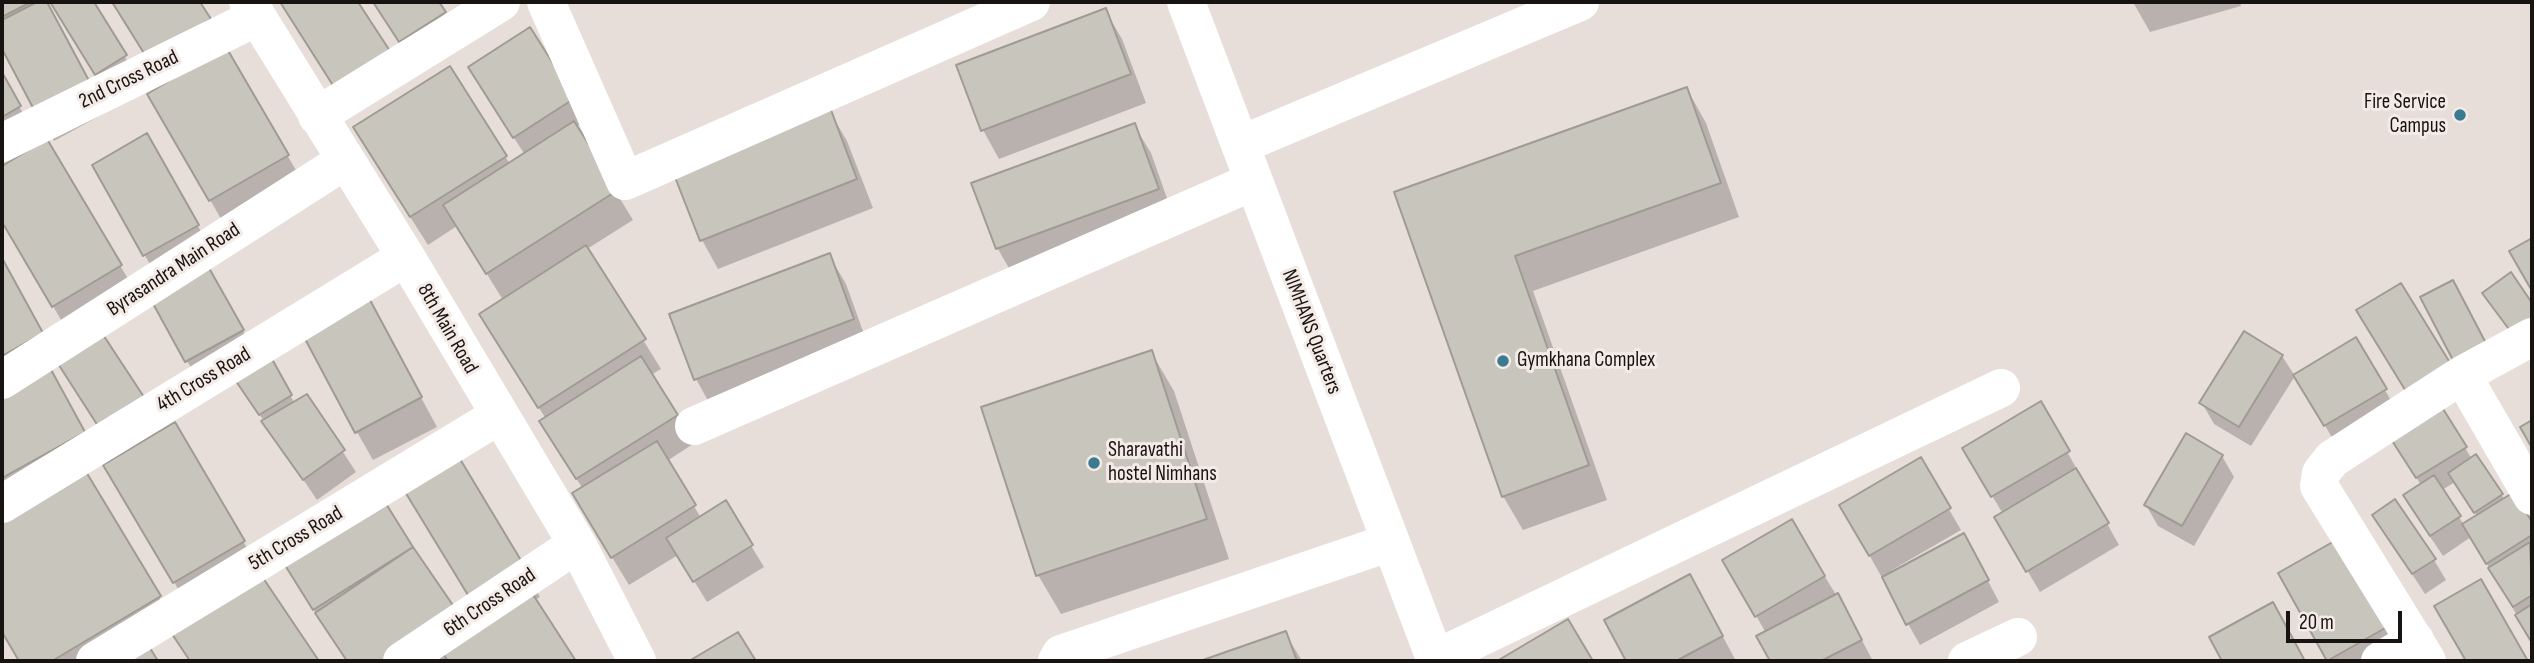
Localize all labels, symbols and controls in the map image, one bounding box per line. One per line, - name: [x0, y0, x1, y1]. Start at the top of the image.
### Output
- street label: 2nd Cross Road: [75, 45, 183, 115]
- place label: Fire Service Campus: [2364, 90, 2446, 140]
- marker: Fire Service Campus: [2452, 107, 2468, 123]
- street label: Byrasandra Main Road: [103, 218, 245, 322]
- street label: NIMHANS Quarters: [1276, 266, 1346, 398]
- street label: 8th Main Road: [411, 280, 483, 378]
- street label: 4th Cross Road: [152, 342, 256, 418]
- place label: Gymkhana Complex: [1517, 348, 1655, 374]
- marker: Gymkhana Complex: [1495, 353, 1511, 369]
- place label: Sharavathi hostel Nimhans: [1108, 438, 1217, 488]
- marker: Sharavathi hostel Nimhans: [1086, 455, 1102, 471]
- street label: 5th Cross Road: [245, 501, 347, 577]
- street label: 6th Cross Road: [439, 563, 541, 643]
- scale bar: [2289, 596, 2404, 640]
- text: 20 m: [2299, 610, 2334, 635]

